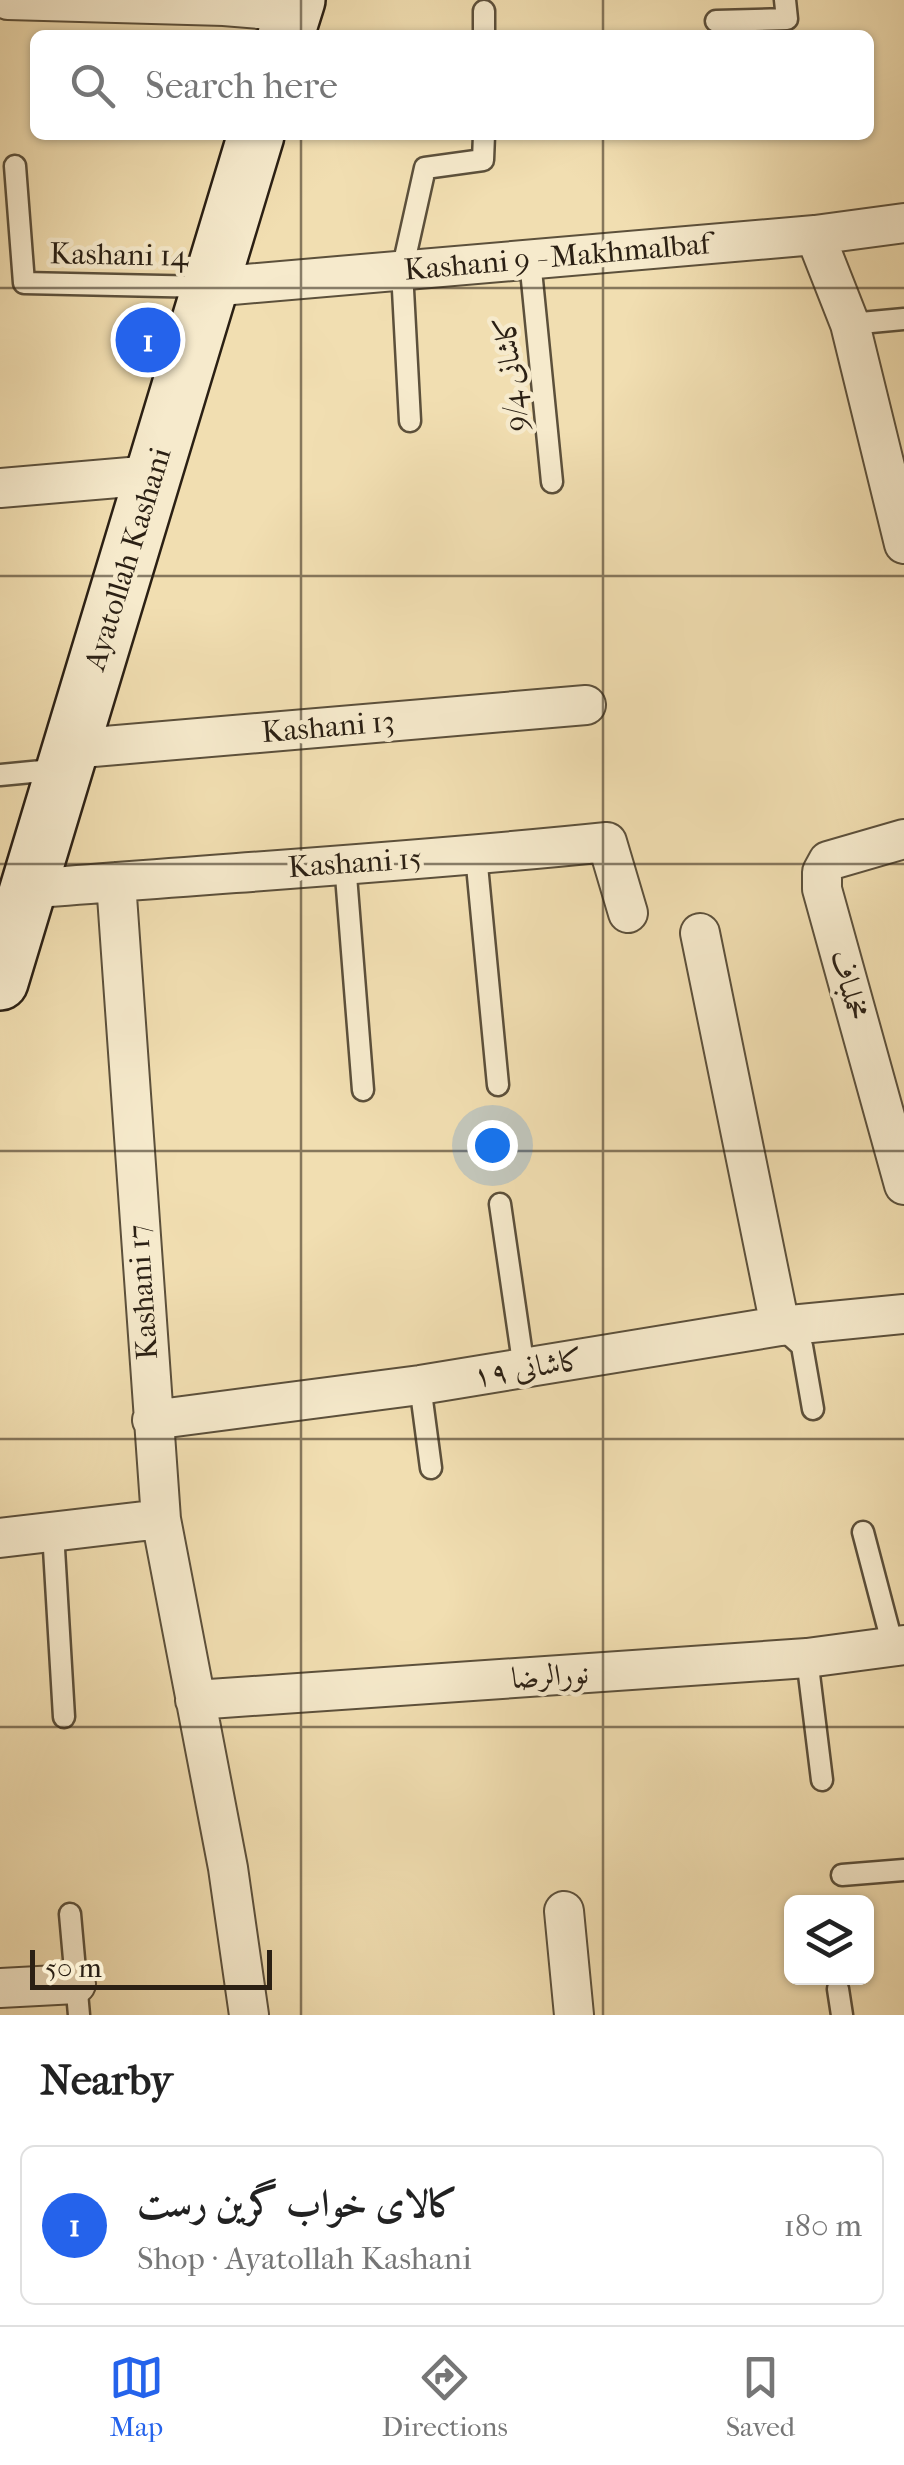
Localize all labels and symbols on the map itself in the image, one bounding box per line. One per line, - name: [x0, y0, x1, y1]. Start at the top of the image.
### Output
- street label: Kashani 9 - Makhmalbaf: [403, 226, 717, 288]
- street label: Kashani 14: [49, 236, 190, 274]
- pin: 1: [116, 302, 180, 378]
- street label: کاشانی 9/4: [488, 315, 534, 433]
- street label: Ayatollah Kashani: [77, 443, 179, 676]
- street label: Kashani 13: [260, 704, 396, 750]
- street label: Kashani 15: [287, 841, 423, 885]
- street label: مخملباف: [823, 946, 875, 1024]
- your location: [467, 1120, 518, 1171]
- street label: Kashani 17: [121, 1223, 165, 1361]
- street label: کاشانی ۱۹: [471, 1342, 585, 1394]
- street label: نورالرضا: [510, 1656, 590, 1697]
- scale bar: [30, 1945, 272, 1990]

